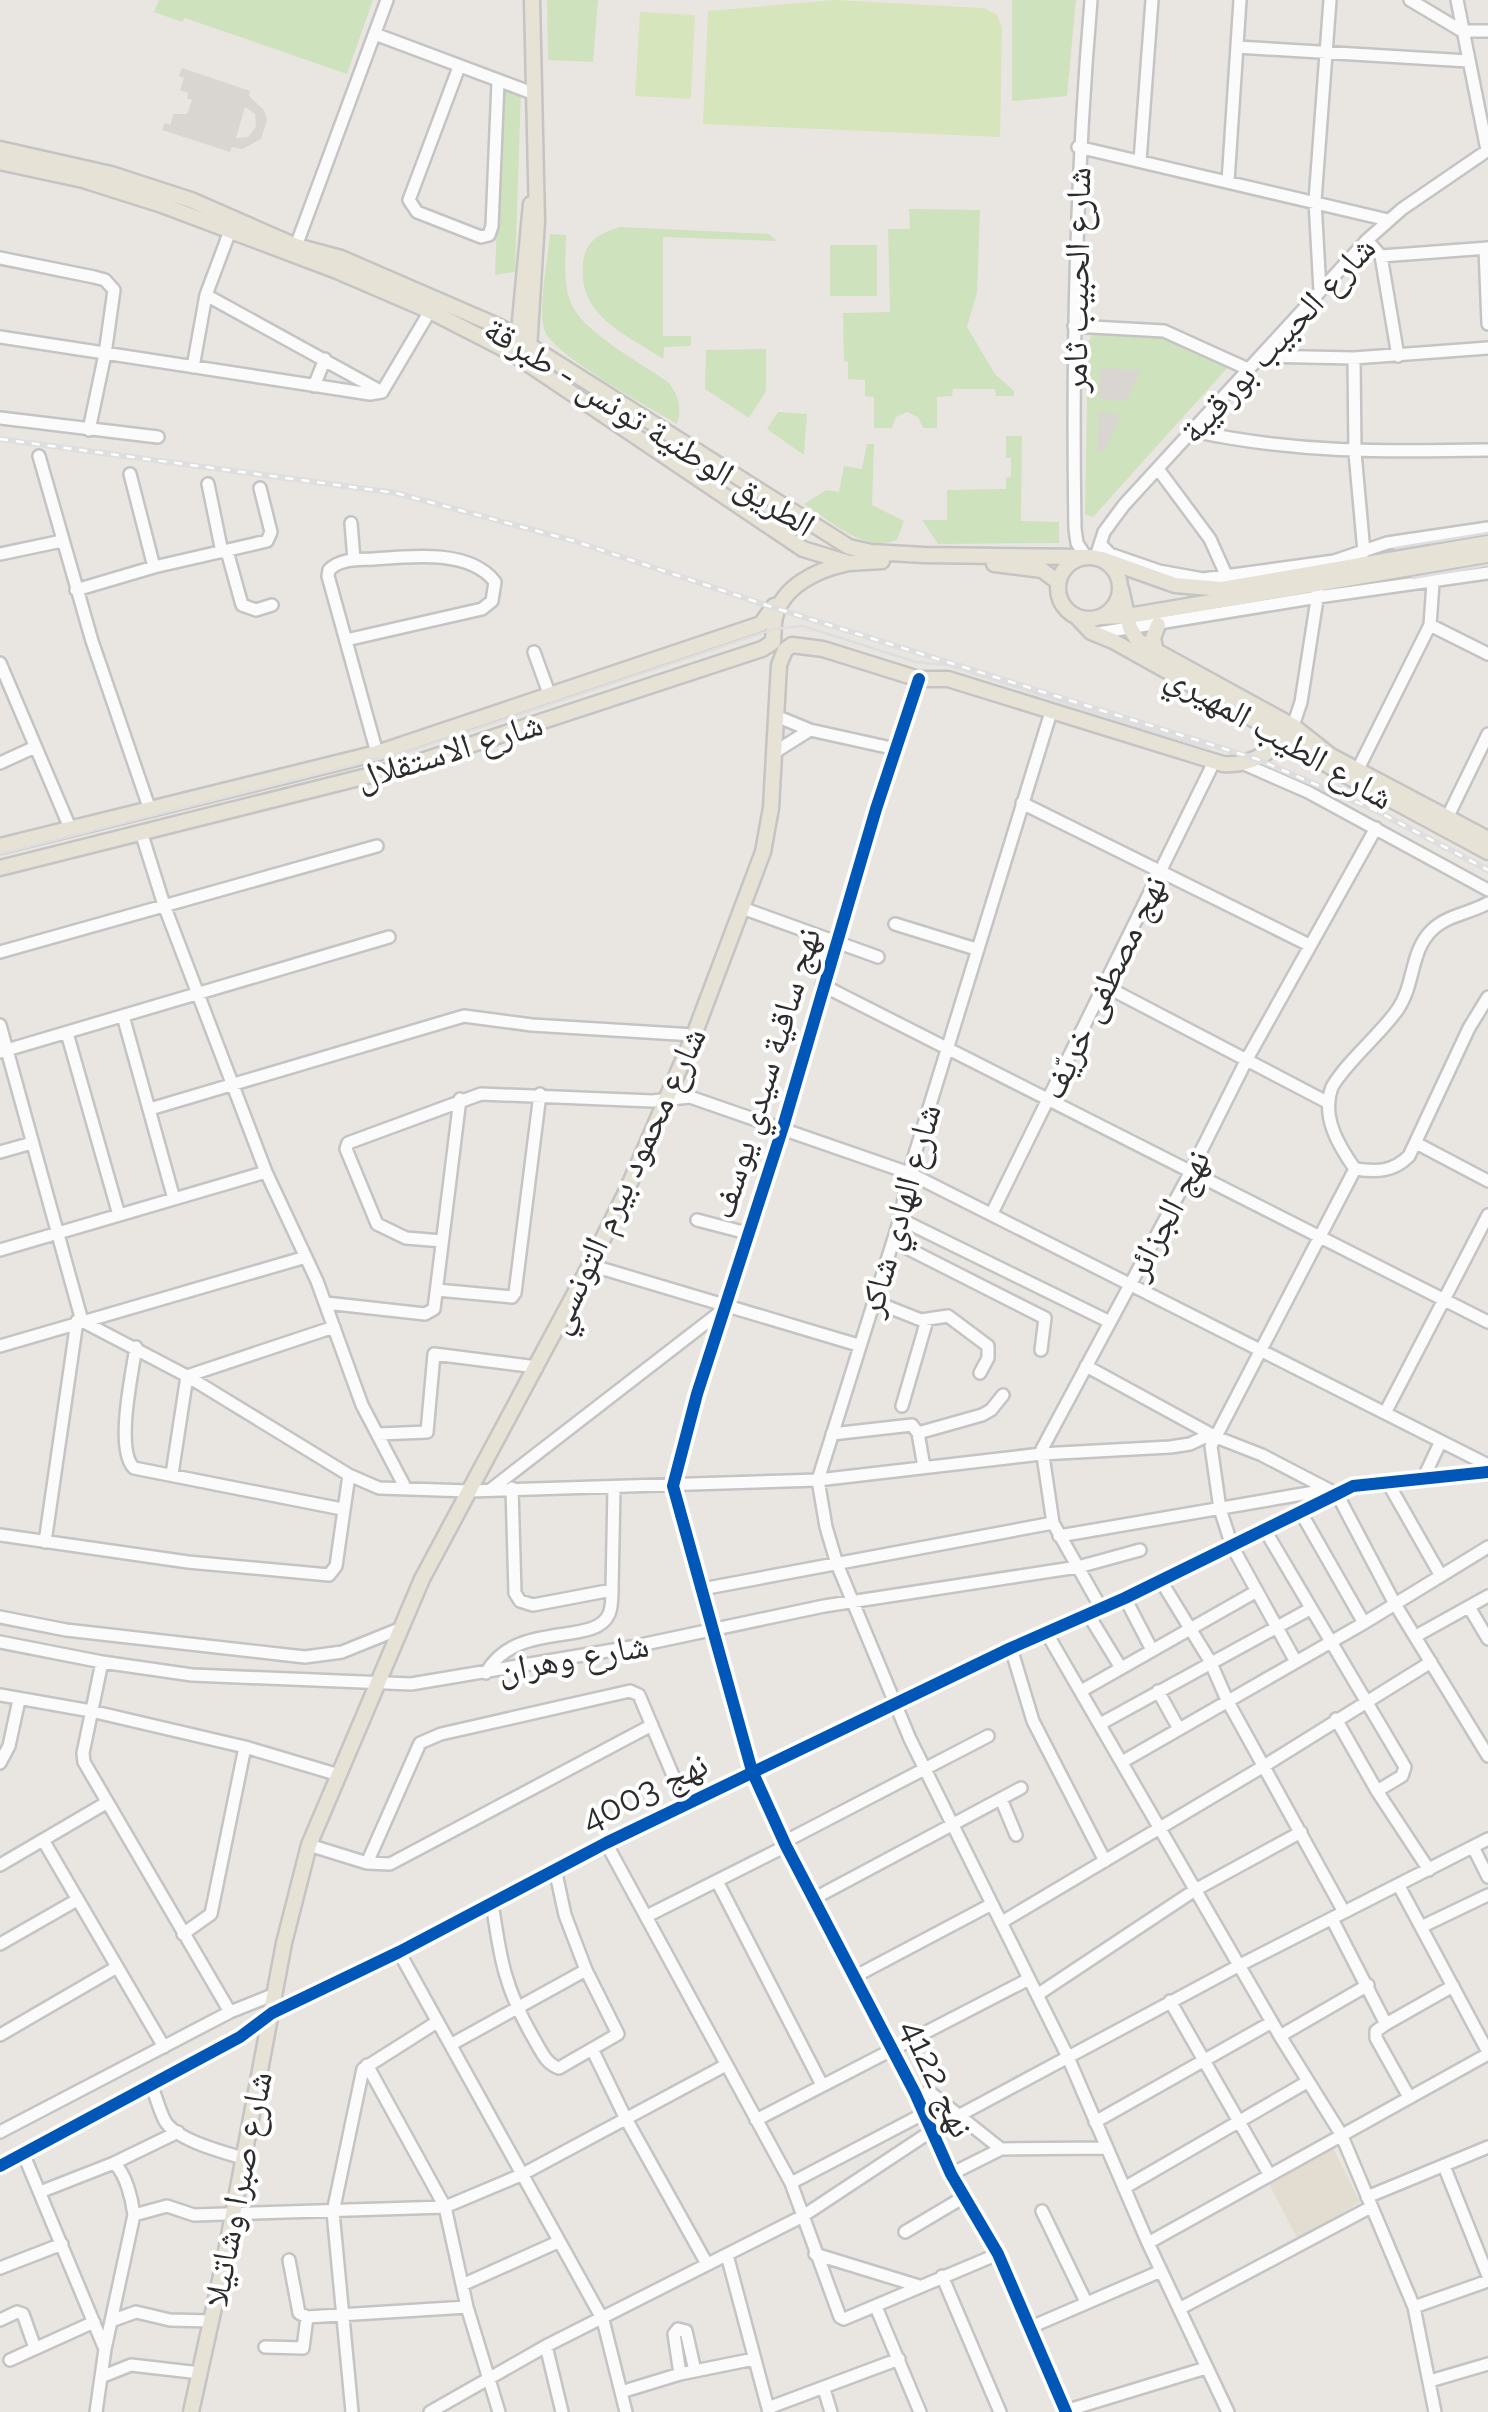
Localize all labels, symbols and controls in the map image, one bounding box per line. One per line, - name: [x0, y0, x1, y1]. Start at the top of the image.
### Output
- street label: شارع الحبيب ثامر: [1054, 167, 1100, 394]
- street label: شارع الحبيب بورقيبة: [1171, 227, 1385, 452]
- street label: الطريق الوطنية تونس - طبرقة: [476, 307, 823, 546]
- street label: شارع الطيب المهيري: [1155, 654, 1401, 824]
- street label: شارع الاستقلال: [351, 702, 548, 800]
- street label: نهج مصطفى خريّف: [1031, 868, 1177, 1106]
- street label: نهج ساقية سيدي يوسف: [701, 923, 836, 1226]
- street label: شارع محمود بيرم التونسي: [536, 1020, 721, 1343]
- street label: شارع الهادي شاكر: [849, 1099, 956, 1324]
- street label: نهج الجزائر: [1115, 1142, 1220, 1287]
- street label: شارع وهران: [494, 1624, 652, 1692]
- street label: نهج 4003: [574, 1743, 715, 1841]
- street label: نهج 4122: [891, 2012, 983, 2145]
- street label: شارع صبرا وشاتيلا: [194, 2068, 282, 2311]

